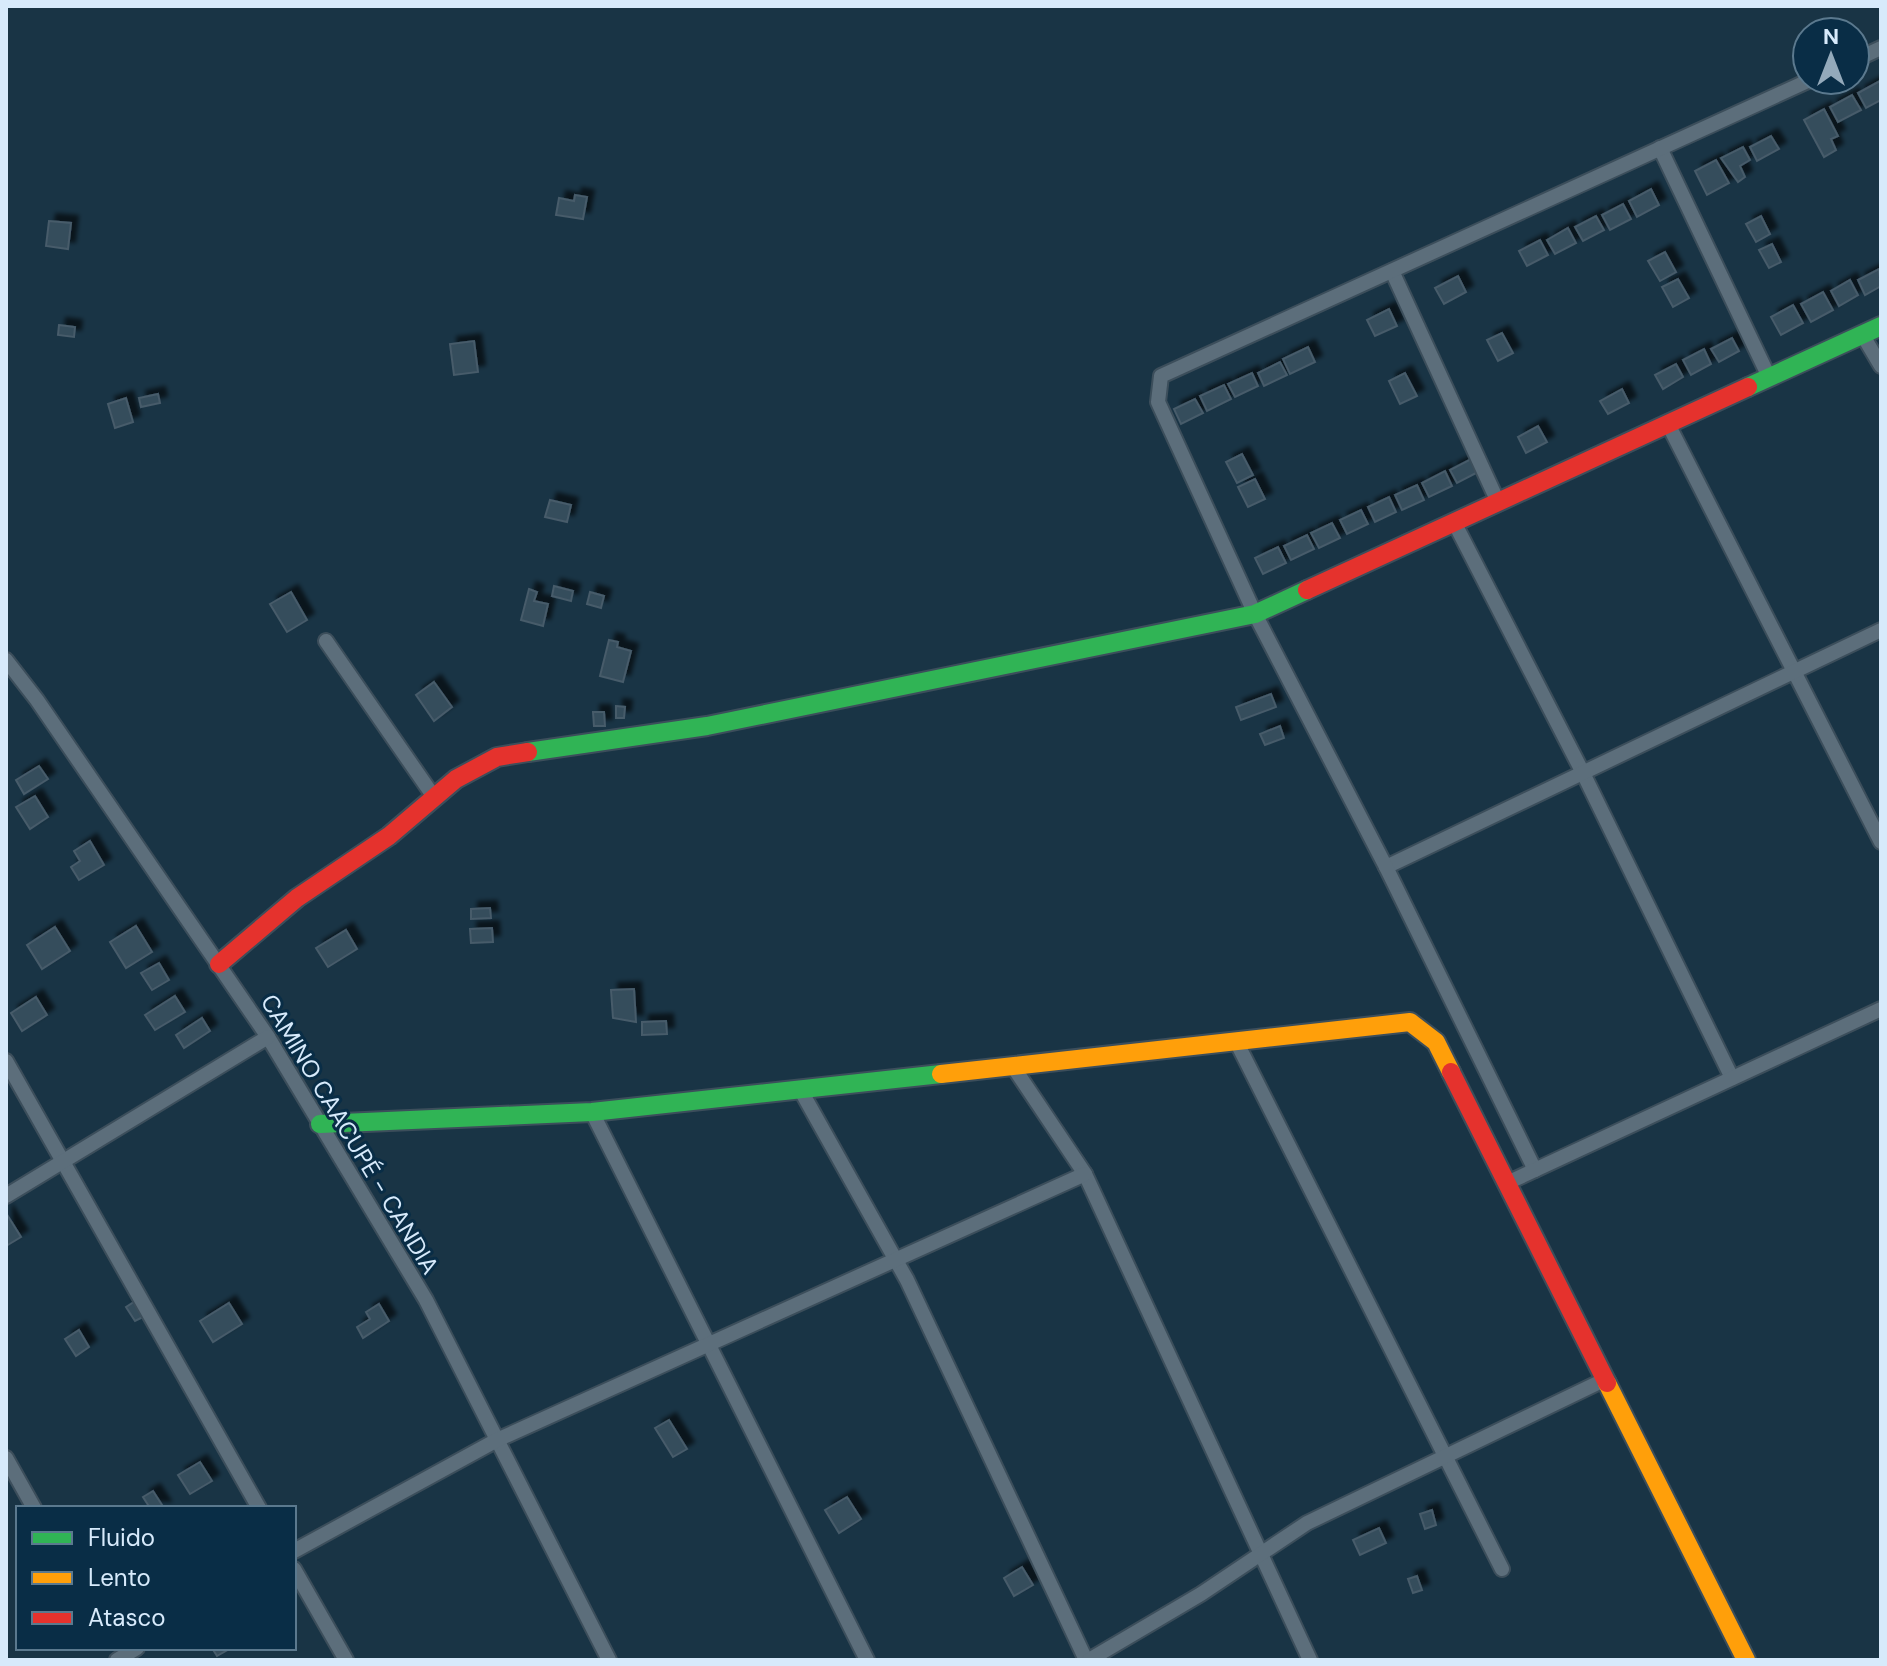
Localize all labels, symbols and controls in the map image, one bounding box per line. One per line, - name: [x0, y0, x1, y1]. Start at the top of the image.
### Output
- north arrow: [1791, 16, 1871, 96]
- text: N: [1823, 22, 1839, 51]
- street label: CAMINO CAACUPÉ - CANDIA: [254, 988, 446, 1280]
- legend: [16, 1506, 296, 1650]
- text: Fluido: [88, 1522, 155, 1553]
- text: Lento: [88, 1562, 151, 1593]
- text: Atasco: [88, 1602, 165, 1633]

